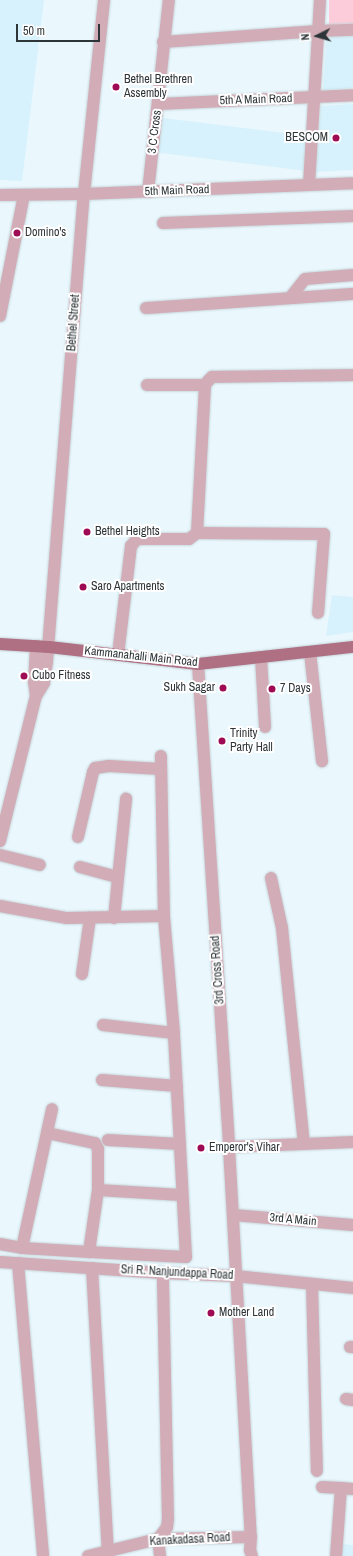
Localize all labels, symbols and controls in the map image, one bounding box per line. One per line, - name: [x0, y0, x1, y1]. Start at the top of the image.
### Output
- scale bar: [18, 16, 102, 42]
- north arrow: [297, 16, 337, 56]
- text: 50 m: [23, 23, 45, 39]
- text: N: [298, 33, 312, 41]
- place label: Bethel Brethren Assembly: [124, 73, 192, 101]
- marker: Bethel Brethren Assembly: [111, 82, 121, 92]
- street label: 5th A Main Road: [219, 92, 293, 108]
- street label: 3 C Cross: [145, 109, 165, 155]
- place label: BESCOM: [285, 131, 328, 145]
- marker: BESCOM: [331, 133, 341, 143]
- street label: 5th Main Road: [144, 183, 210, 199]
- place label: Domino's: [25, 226, 66, 240]
- marker: Domino's: [12, 228, 22, 238]
- street label: Bethel Street: [65, 294, 83, 352]
- place label: Bethel Heights: [95, 525, 160, 539]
- marker: Bethel Heights: [82, 527, 92, 537]
- place label: Saro Apartments: [91, 580, 165, 594]
- marker: Saro Apartments: [78, 582, 88, 592]
- street label: Kammanahalli Main Road: [84, 644, 198, 670]
- place label: Cubo Fitness: [32, 669, 91, 683]
- marker: Cubo Fitness: [19, 671, 29, 681]
- place label: Sukh Sagar: [164, 681, 215, 695]
- place label: 7 Days: [280, 682, 311, 696]
- marker: Sukh Sagar: [218, 683, 228, 693]
- marker: 7 Days: [267, 684, 277, 694]
- place label: Trinity Party Hall: [230, 727, 273, 755]
- marker: Trinity Party Hall: [217, 736, 227, 746]
- street label: 3rd Cross Road: [208, 935, 228, 1005]
- place label: Emperor's Vihar: [209, 1141, 280, 1155]
- marker: Emperor's Vihar: [196, 1143, 206, 1153]
- street label: 3rd A Main: [268, 1211, 318, 1229]
- street label: Sri R. Nanjundappa Road: [120, 1263, 234, 1283]
- place label: Mother Land: [219, 1306, 274, 1320]
- marker: Mother Land: [206, 1308, 216, 1318]
- street label: Kanakadasa Road: [149, 1531, 231, 1549]

